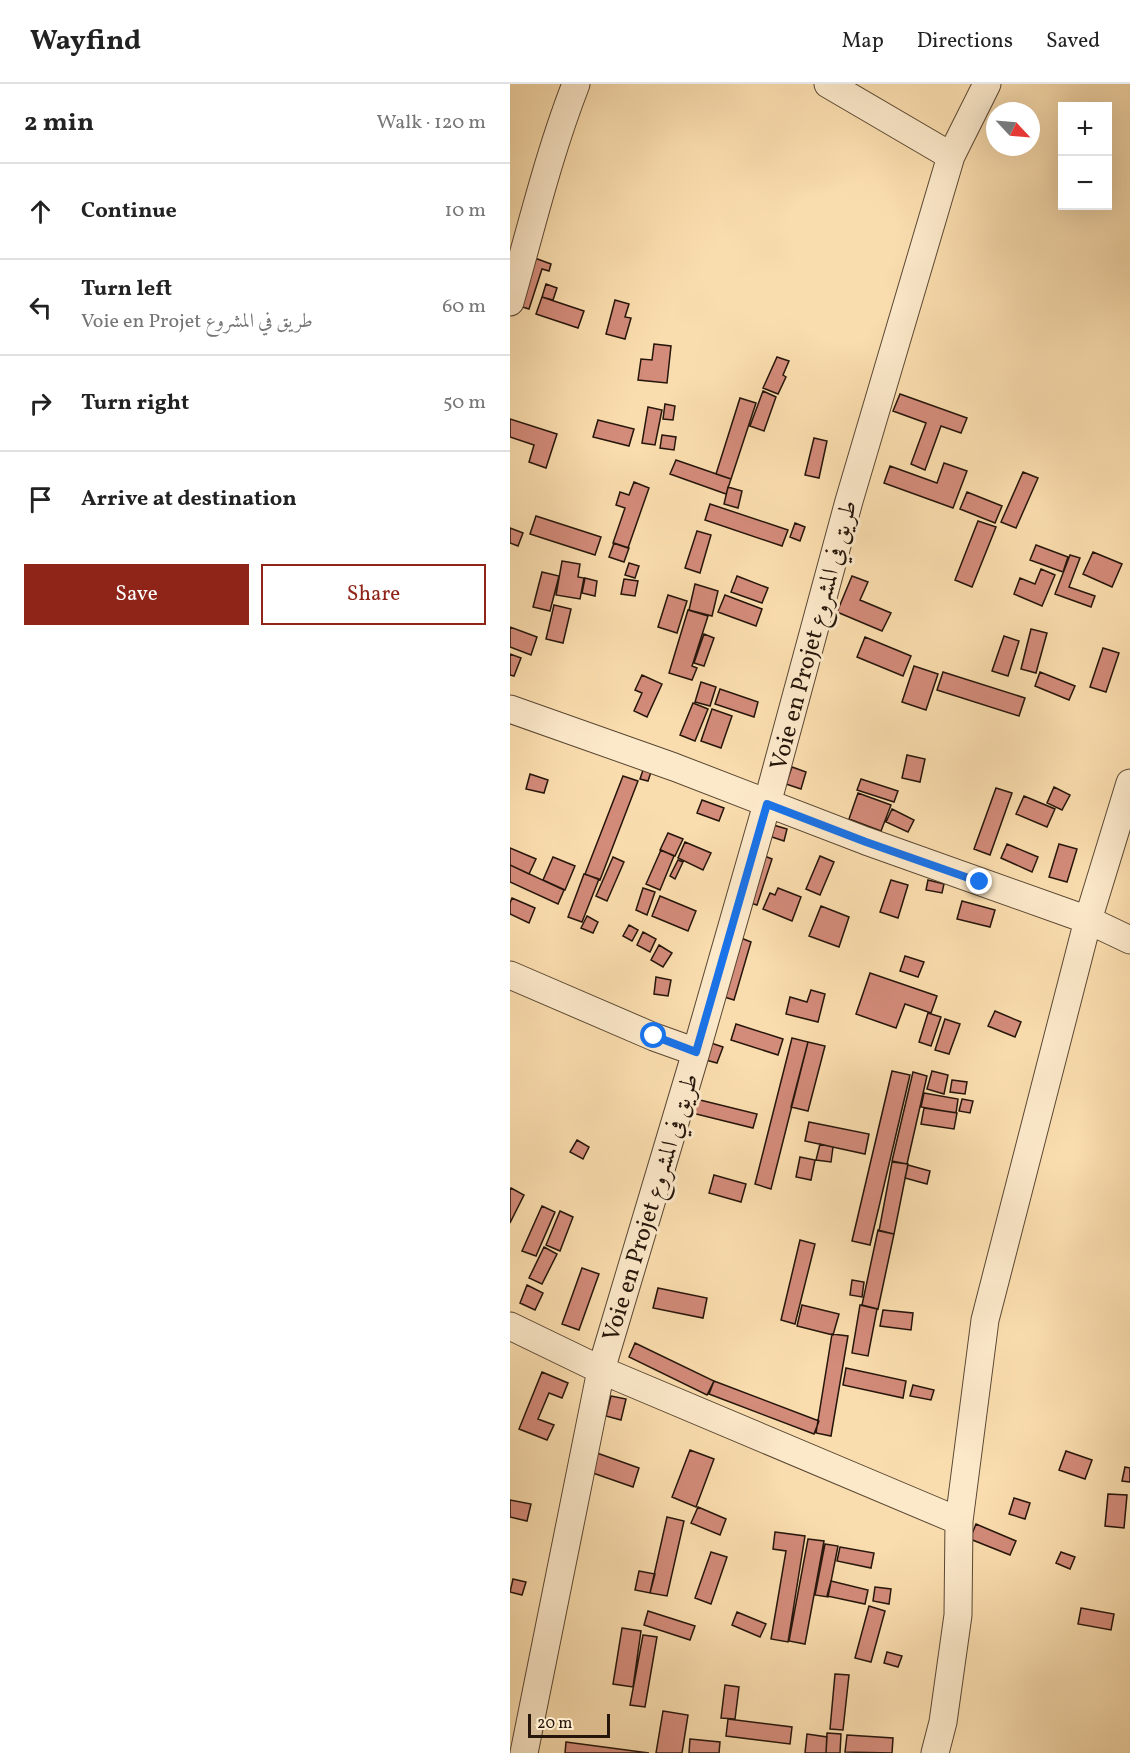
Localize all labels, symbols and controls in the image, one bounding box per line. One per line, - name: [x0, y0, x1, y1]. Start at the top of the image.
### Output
- text: Wayfind: [30, 22, 141, 61]
- text: Map: [842, 27, 884, 56]
- text: Directions: [917, 27, 1013, 56]
- text: Saved: [1046, 27, 1100, 56]
- north arrow: [986, 102, 1040, 156]
- map controls: [1058, 102, 1112, 210]
- button: +: [1058, 102, 1112, 156]
- text: 2 min: [24, 105, 94, 141]
- text: Walk · 120 m: [377, 109, 486, 137]
- button: −: [1058, 156, 1112, 210]
- icon: ahead: [24, 195, 57, 228]
- text: Continue: [81, 196, 177, 227]
- text: 10 m: [445, 197, 486, 225]
- text: Turn left: [81, 274, 172, 305]
- icon: left: [24, 291, 57, 324]
- text: 60 m: [442, 293, 486, 321]
- text: Voie en Projet طريق في المشروع: [81, 308, 313, 336]
- icon: right: [24, 387, 57, 420]
- text: Turn right: [81, 388, 189, 419]
- text: 50 m: [443, 389, 486, 417]
- icon: arrive: [24, 483, 57, 516]
- text: Arrive at destination: [81, 484, 297, 515]
- street label: Voie en Projet طريق في المشروع: [762, 497, 868, 775]
- button: Save: [24, 564, 249, 625]
- button: Share: [261, 564, 486, 625]
- route end: [966, 868, 992, 894]
- route start: [640, 1022, 666, 1048]
- street label: Voie en Projet طريق في المشروع: [595, 1070, 710, 1346]
- scale bar: [528, 1711, 610, 1738]
- text: 20 m: [537, 1713, 572, 1735]

